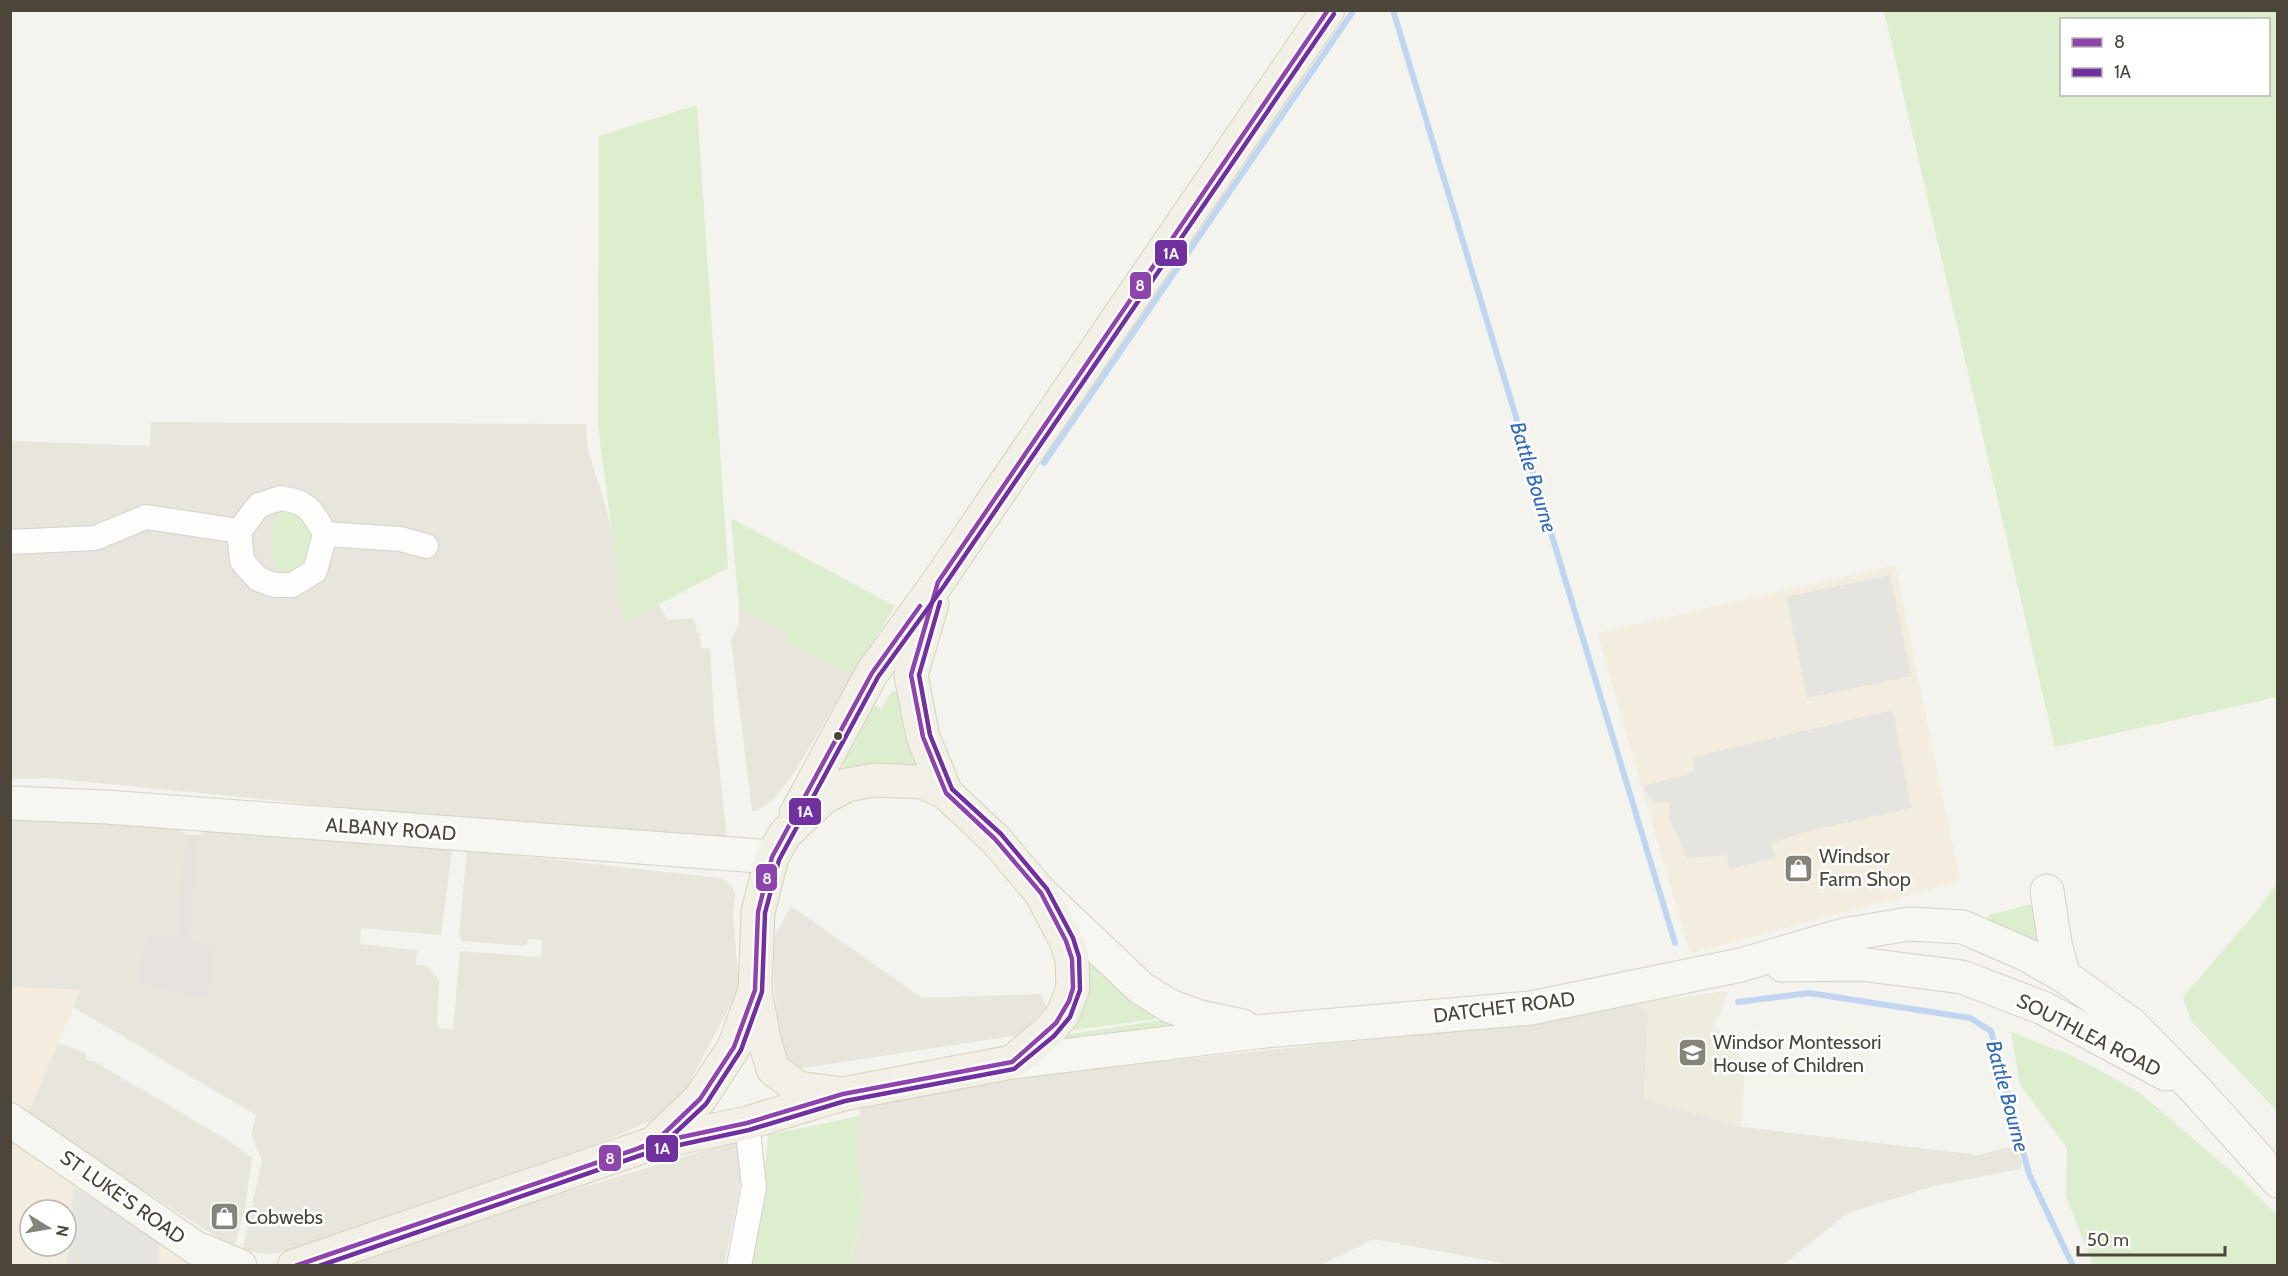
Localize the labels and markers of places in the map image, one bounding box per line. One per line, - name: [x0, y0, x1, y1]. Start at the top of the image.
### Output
- unlabelled marker: [832, 730, 844, 742]
- place label: Windsor Farm Shop: [1819, 844, 1911, 891]
- shop icon: Windsor Farm Shop: [1782, 852, 1814, 884]
- place label: Windsor Montessori House of Children: [1713, 1030, 1881, 1077]
- school or university icon: Windsor Montessori House of Children: [1676, 1037, 1708, 1069]
- shop icon: Cobwebs: [208, 1201, 240, 1233]
- place label: Cobwebs: [245, 1205, 323, 1229]

